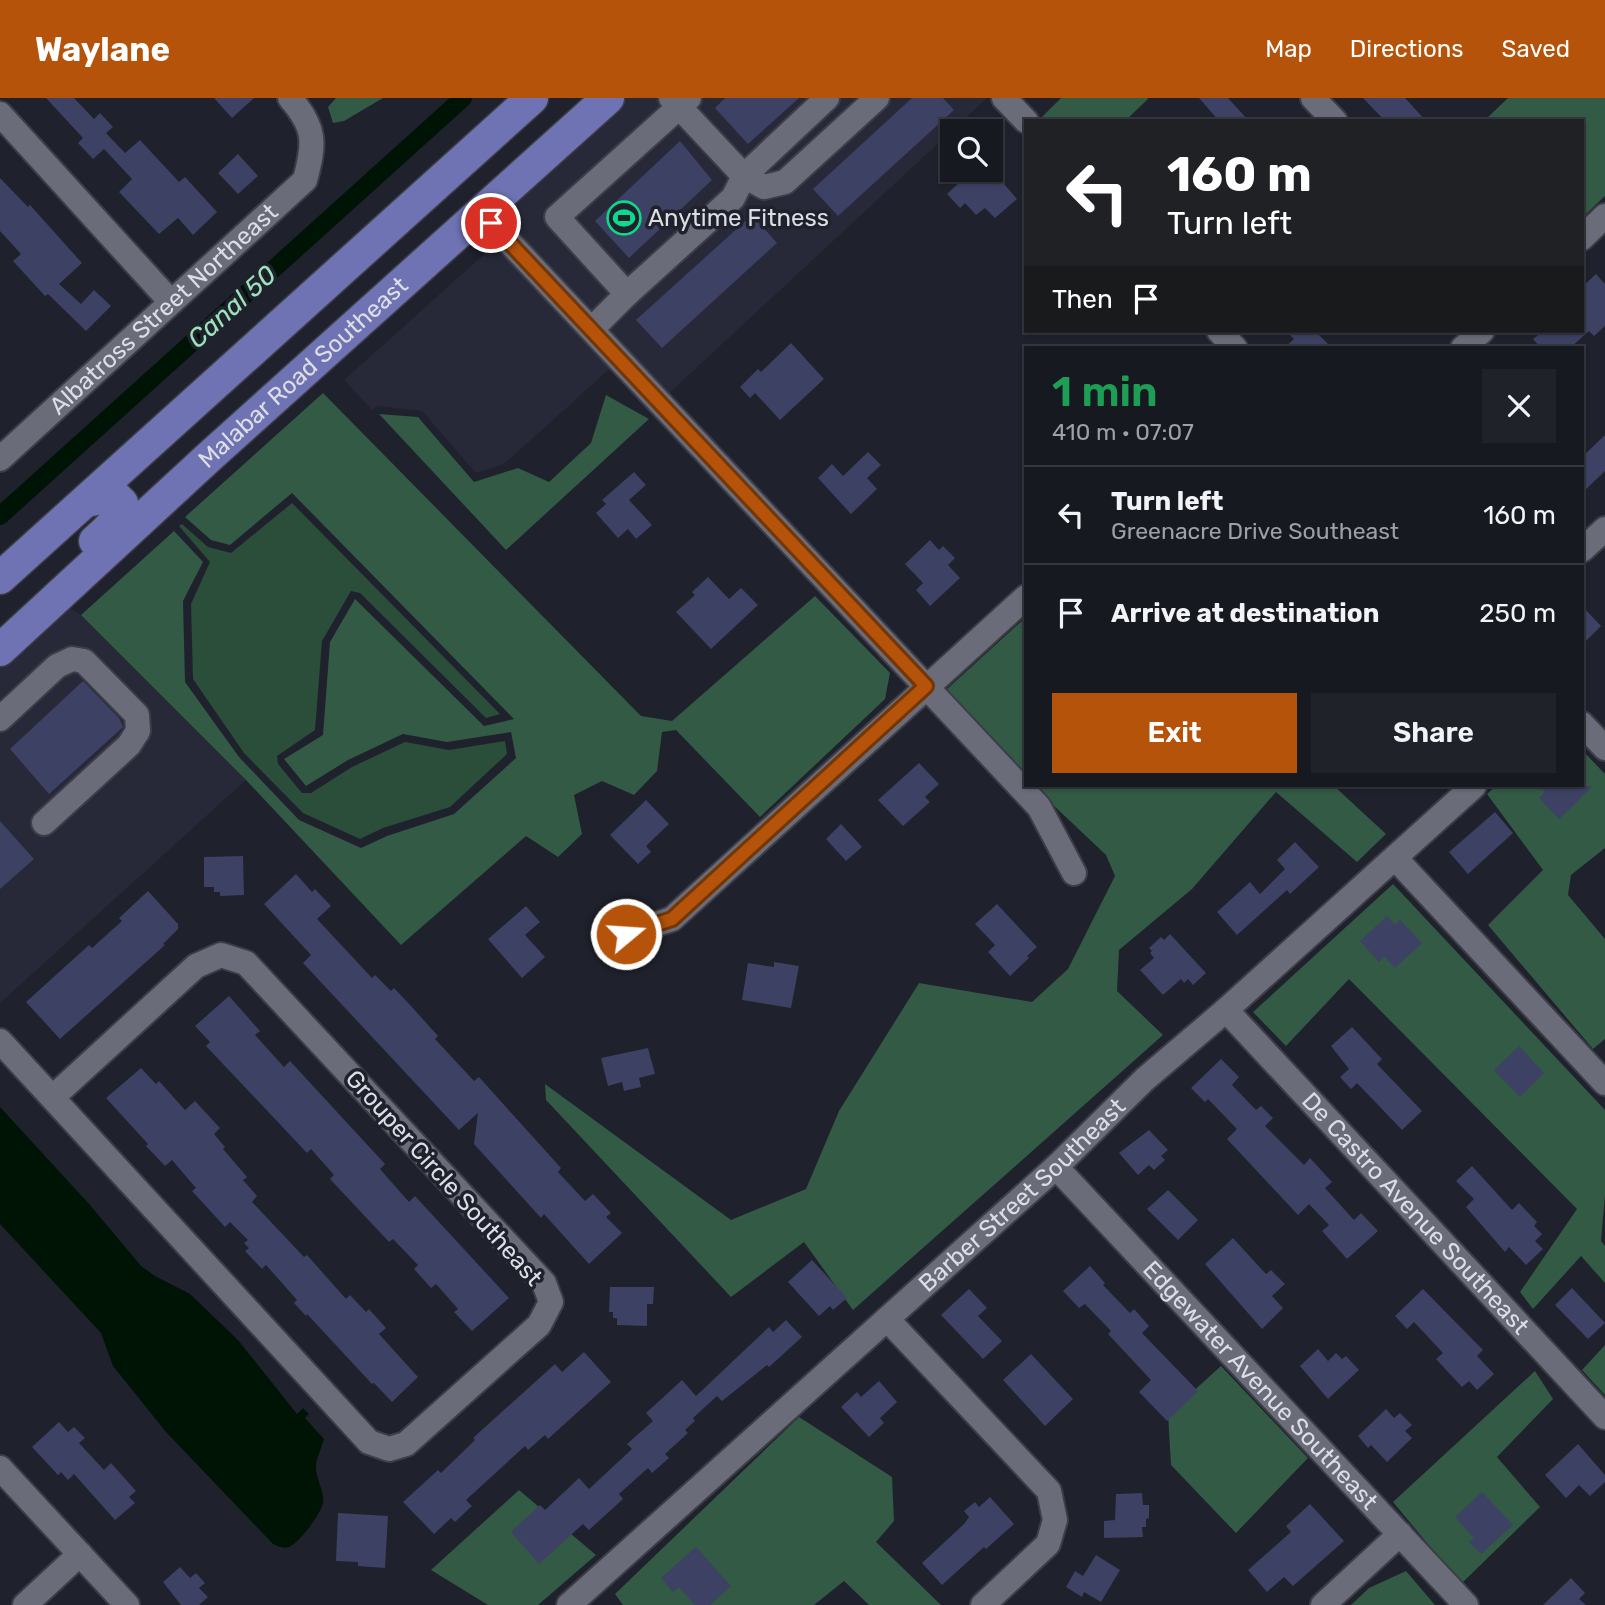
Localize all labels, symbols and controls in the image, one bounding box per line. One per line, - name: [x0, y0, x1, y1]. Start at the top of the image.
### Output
- text: Waylane: [35, 30, 170, 69]
- text: Map: [1265, 35, 1312, 63]
- text: Directions: [1350, 35, 1463, 63]
- text: Saved: [1501, 35, 1570, 63]
- map controls: [940, 119, 1003, 182]
- button: search: [940, 119, 1003, 182]
- text: 160 m: [1167, 145, 1312, 203]
- icon: left: [1052, 147, 1143, 238]
- pin: [461, 193, 521, 253]
- street label: Albatross Street Northeast: [44, 198, 284, 420]
- sports icon: Anytime Fitness: [605, 199, 643, 237]
- icon: arrive: [472, 204, 510, 242]
- place label: Anytime Fitness: [648, 204, 829, 232]
- text: Turn left: [1167, 204, 1292, 242]
- water label: Canal 50: [181, 259, 283, 355]
- street label: Malabar Road Southeast: [193, 271, 413, 474]
- icon: arrive: [1127, 280, 1165, 318]
- text: Then: [1052, 284, 1113, 315]
- text: 1 min: [1052, 367, 1158, 417]
- button: close: [1482, 369, 1556, 443]
- text: 410 m · 07:07: [1052, 418, 1194, 446]
- text: Turn left: [1111, 486, 1223, 517]
- icon: left: [1052, 496, 1090, 534]
- text: 160 m: [1483, 500, 1556, 531]
- text: Greenacre Drive Southeast: [1111, 517, 1399, 545]
- icon: arrive: [1052, 594, 1090, 632]
- text: Arrive at destination: [1111, 598, 1379, 629]
- text: 250 m: [1479, 598, 1556, 629]
- button: Exit: [1052, 693, 1297, 773]
- button: Share: [1311, 693, 1556, 773]
- position arrow: [589, 897, 663, 971]
- street label: Grouper Circle Southeast: [340, 1065, 548, 1291]
- street label: De Castro Avenue Southeast: [1296, 1087, 1535, 1340]
- street label: Barber Street Southeast: [913, 1093, 1131, 1298]
- street label: Edgewater Avenue Southeast: [1137, 1255, 1383, 1515]

